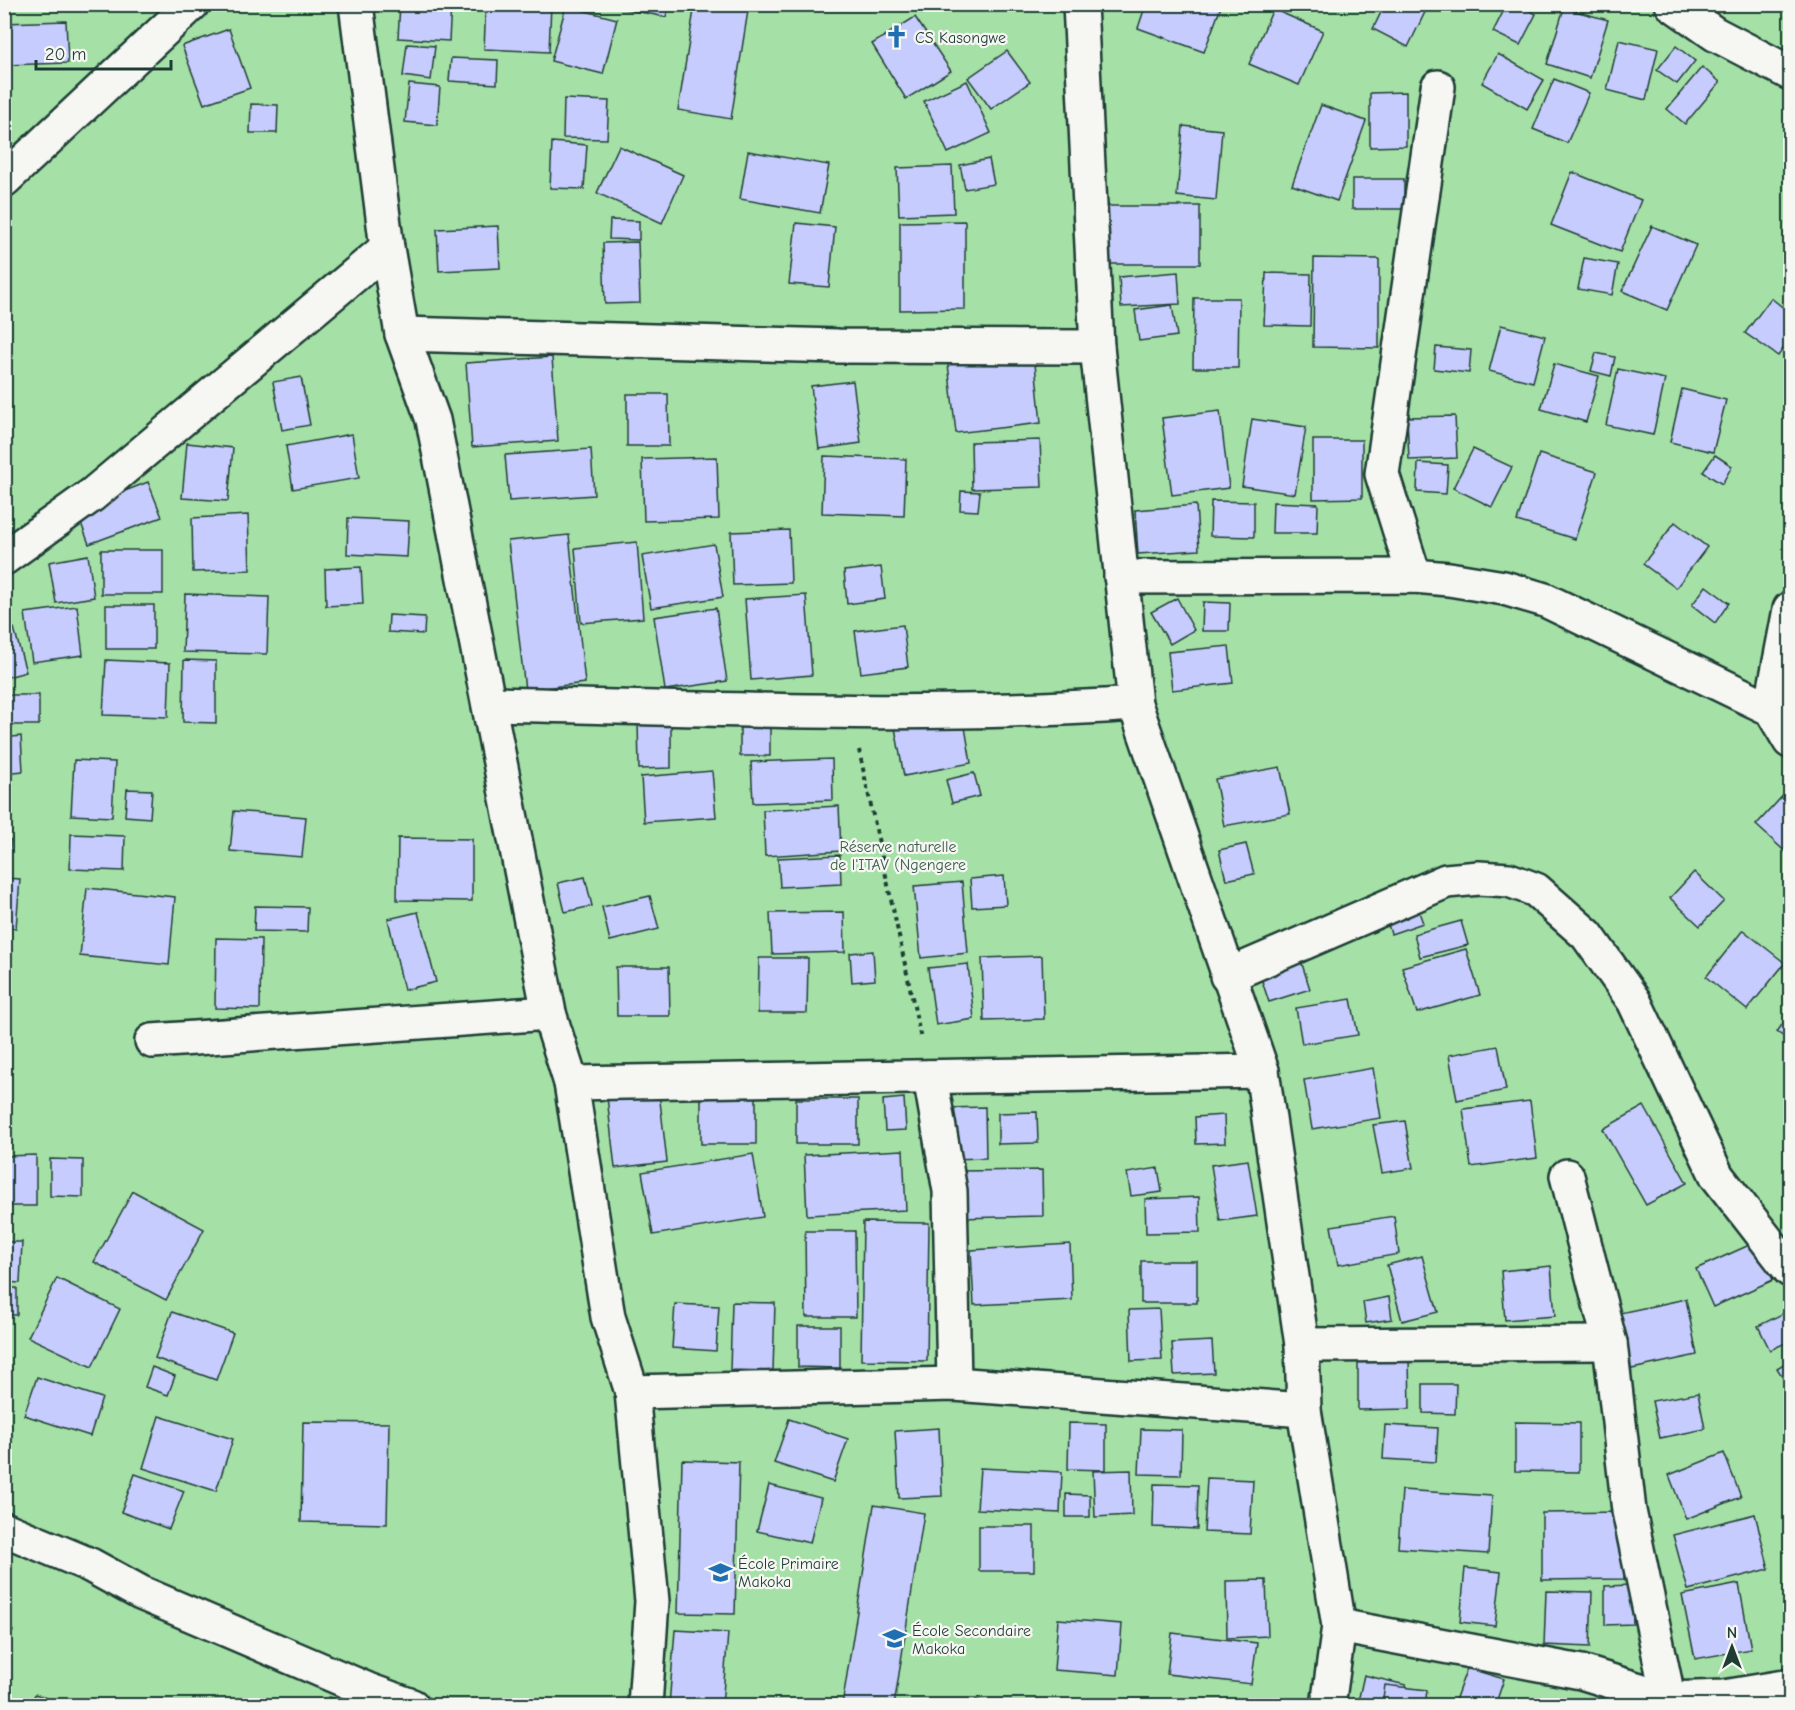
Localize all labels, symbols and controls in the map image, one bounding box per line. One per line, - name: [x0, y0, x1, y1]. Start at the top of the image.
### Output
- church icon: CS Kasongwe: [884, 24, 910, 50]
- place label: CS Kasongwe: [915, 29, 1006, 47]
- scale bar: [36, 33, 171, 71]
- text: 20 m: [45, 44, 86, 65]
- park label: Réserve naturelle de l'ITAV (Ngengere: [830, 838, 966, 874]
- place label: École Primaire Makoka: [738, 1554, 839, 1591]
- school or university icon: École Primaire Makoka: [707, 1559, 733, 1585]
- north arrow: [1702, 1617, 1762, 1677]
- place label: École Secondaire Makoka: [912, 1621, 1031, 1658]
- text: N: [1727, 1624, 1737, 1642]
- school or university icon: École Secondaire Makoka: [881, 1626, 907, 1652]

